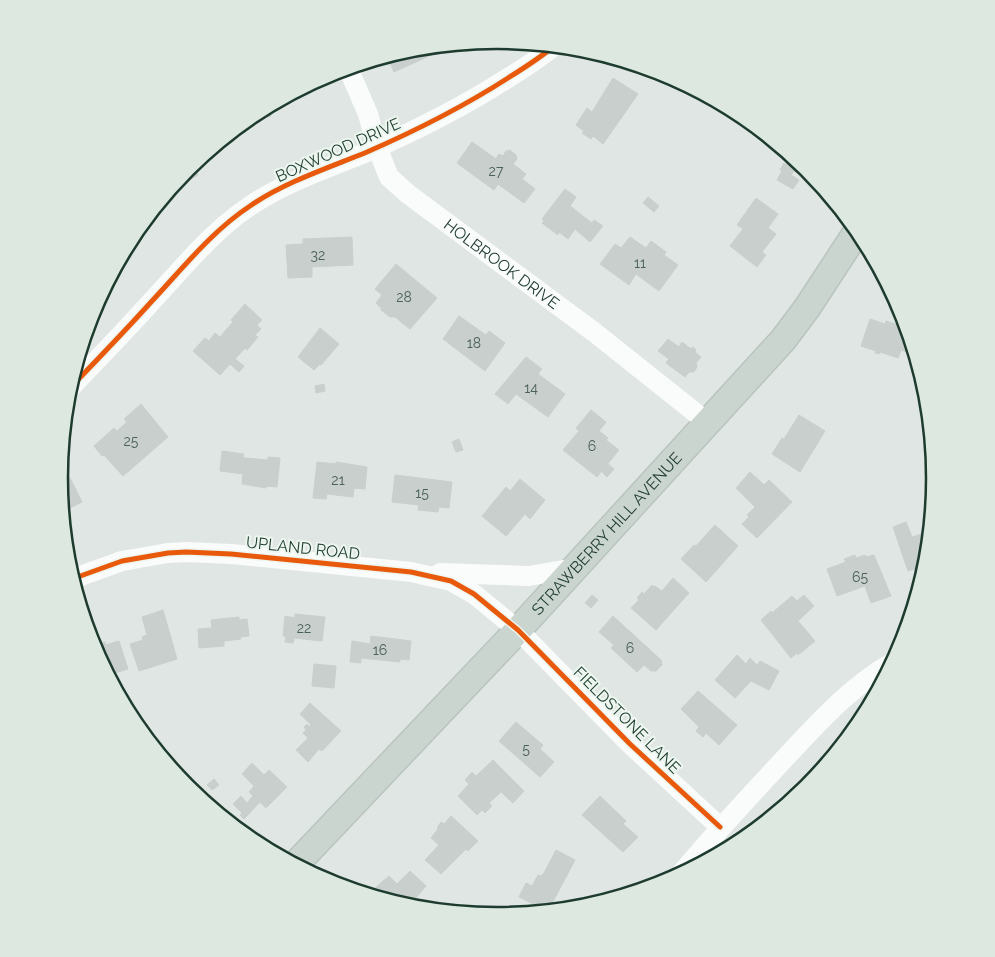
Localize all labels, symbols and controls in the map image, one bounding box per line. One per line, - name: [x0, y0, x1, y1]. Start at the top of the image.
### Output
- street label: BOXWOOD DRIVE: [273, 114, 404, 186]
- house number: 27: [489, 163, 504, 179]
- street label: HOLBROOK DRIVE: [440, 215, 564, 313]
- house number: 32: [311, 247, 325, 263]
- house number: 11: [634, 255, 646, 271]
- house number: 28: [396, 289, 412, 305]
- house number: 18: [467, 335, 481, 351]
- house number: 14: [524, 380, 538, 396]
- house number: 25: [124, 433, 139, 449]
- house number: 6: [588, 438, 596, 454]
- street label: STRAWBERRY HILL AVENUE: [527, 448, 686, 619]
- house number: 21: [331, 472, 345, 488]
- house number: 15: [415, 485, 429, 501]
- street label: UPLAND ROAD: [245, 533, 361, 563]
- house number: 65: [852, 569, 868, 585]
- house number: 22: [297, 620, 311, 636]
- house number: 6: [626, 640, 634, 656]
- house number: 16: [373, 642, 387, 658]
- street label: FIELDSTONE LANE: [570, 663, 685, 778]
- house number: 5: [522, 741, 530, 757]

